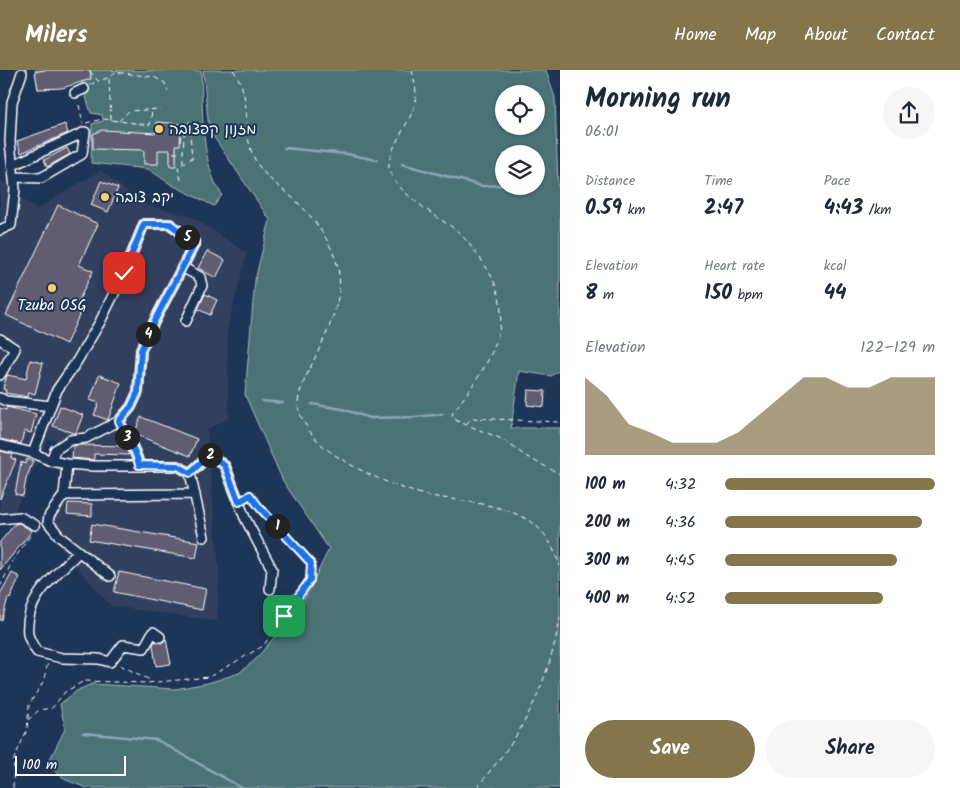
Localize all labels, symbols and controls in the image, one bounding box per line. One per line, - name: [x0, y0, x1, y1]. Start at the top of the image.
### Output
- text: Milers: [25, 16, 87, 55]
- text: Home: [674, 21, 717, 50]
- text: Map: [745, 21, 776, 50]
- text: About: [804, 21, 848, 50]
- text: Contact: [876, 21, 935, 50]
- text: Morning run: [585, 77, 731, 122]
- map controls: [495, 85, 545, 195]
- button: locate: [495, 85, 545, 135]
- button: share: [883, 87, 935, 139]
- place label: מזנון קפצובה: [169, 118, 256, 142]
- text: 06:01: [585, 119, 619, 144]
- marker: מזנון קפצובה: [153, 123, 165, 135]
- button: layers: [495, 145, 545, 195]
- text: Distance: [585, 170, 635, 192]
- text: Time: [704, 170, 733, 192]
- text: Pace: [824, 170, 850, 192]
- place label: יקב צובה: [115, 186, 174, 210]
- marker: יקב צובה: [99, 191, 111, 203]
- text: 0.59: [585, 192, 622, 225]
- text: 2:47: [704, 192, 743, 225]
- text: 4:43: [824, 192, 863, 225]
- text: km: [622, 199, 645, 221]
- text: /km: [863, 199, 891, 221]
- pin: 5: [174, 224, 200, 250]
- text: 5: [184, 226, 191, 248]
- pin: [103, 252, 145, 294]
- text: Elevation: [585, 255, 638, 277]
- text: Heart rate: [704, 255, 765, 277]
- text: kcal: [824, 255, 846, 277]
- icon: check: [110, 259, 138, 287]
- text: 8: [585, 277, 597, 310]
- text: 150: [704, 277, 732, 310]
- text: 44: [824, 277, 847, 310]
- marker: Tzuba OSG: [46, 282, 58, 294]
- text: m: [597, 284, 614, 306]
- text: bpm: [732, 284, 763, 306]
- place label: Tzuba OSG: [17, 294, 87, 318]
- pin: 4: [136, 322, 160, 346]
- text: 4: [145, 323, 152, 345]
- text: Elevation: [585, 335, 646, 360]
- text: 122–129 m: [860, 335, 935, 360]
- pin: 3: [114, 424, 140, 450]
- text: 3: [124, 426, 131, 448]
- pin: 2: [198, 442, 222, 468]
- text: 2: [206, 444, 215, 466]
- text: 100 m: [585, 472, 626, 497]
- text: 4:32: [665, 472, 696, 497]
- text: 200 m: [585, 510, 630, 535]
- text: 4:36: [665, 510, 696, 535]
- pin: 1: [264, 514, 290, 538]
- text: 1: [275, 515, 280, 537]
- text: 300 m: [585, 548, 629, 573]
- text: 4:45: [665, 548, 695, 573]
- text: 400 m: [585, 586, 629, 611]
- text: 4:52: [665, 586, 696, 611]
- pin: [263, 595, 305, 637]
- icon: arrive: [270, 602, 298, 630]
- button: Save: [585, 720, 755, 778]
- button: Share: [765, 720, 935, 778]
- scale bar: [15, 753, 126, 776]
- text: 100 m: [22, 754, 57, 776]

